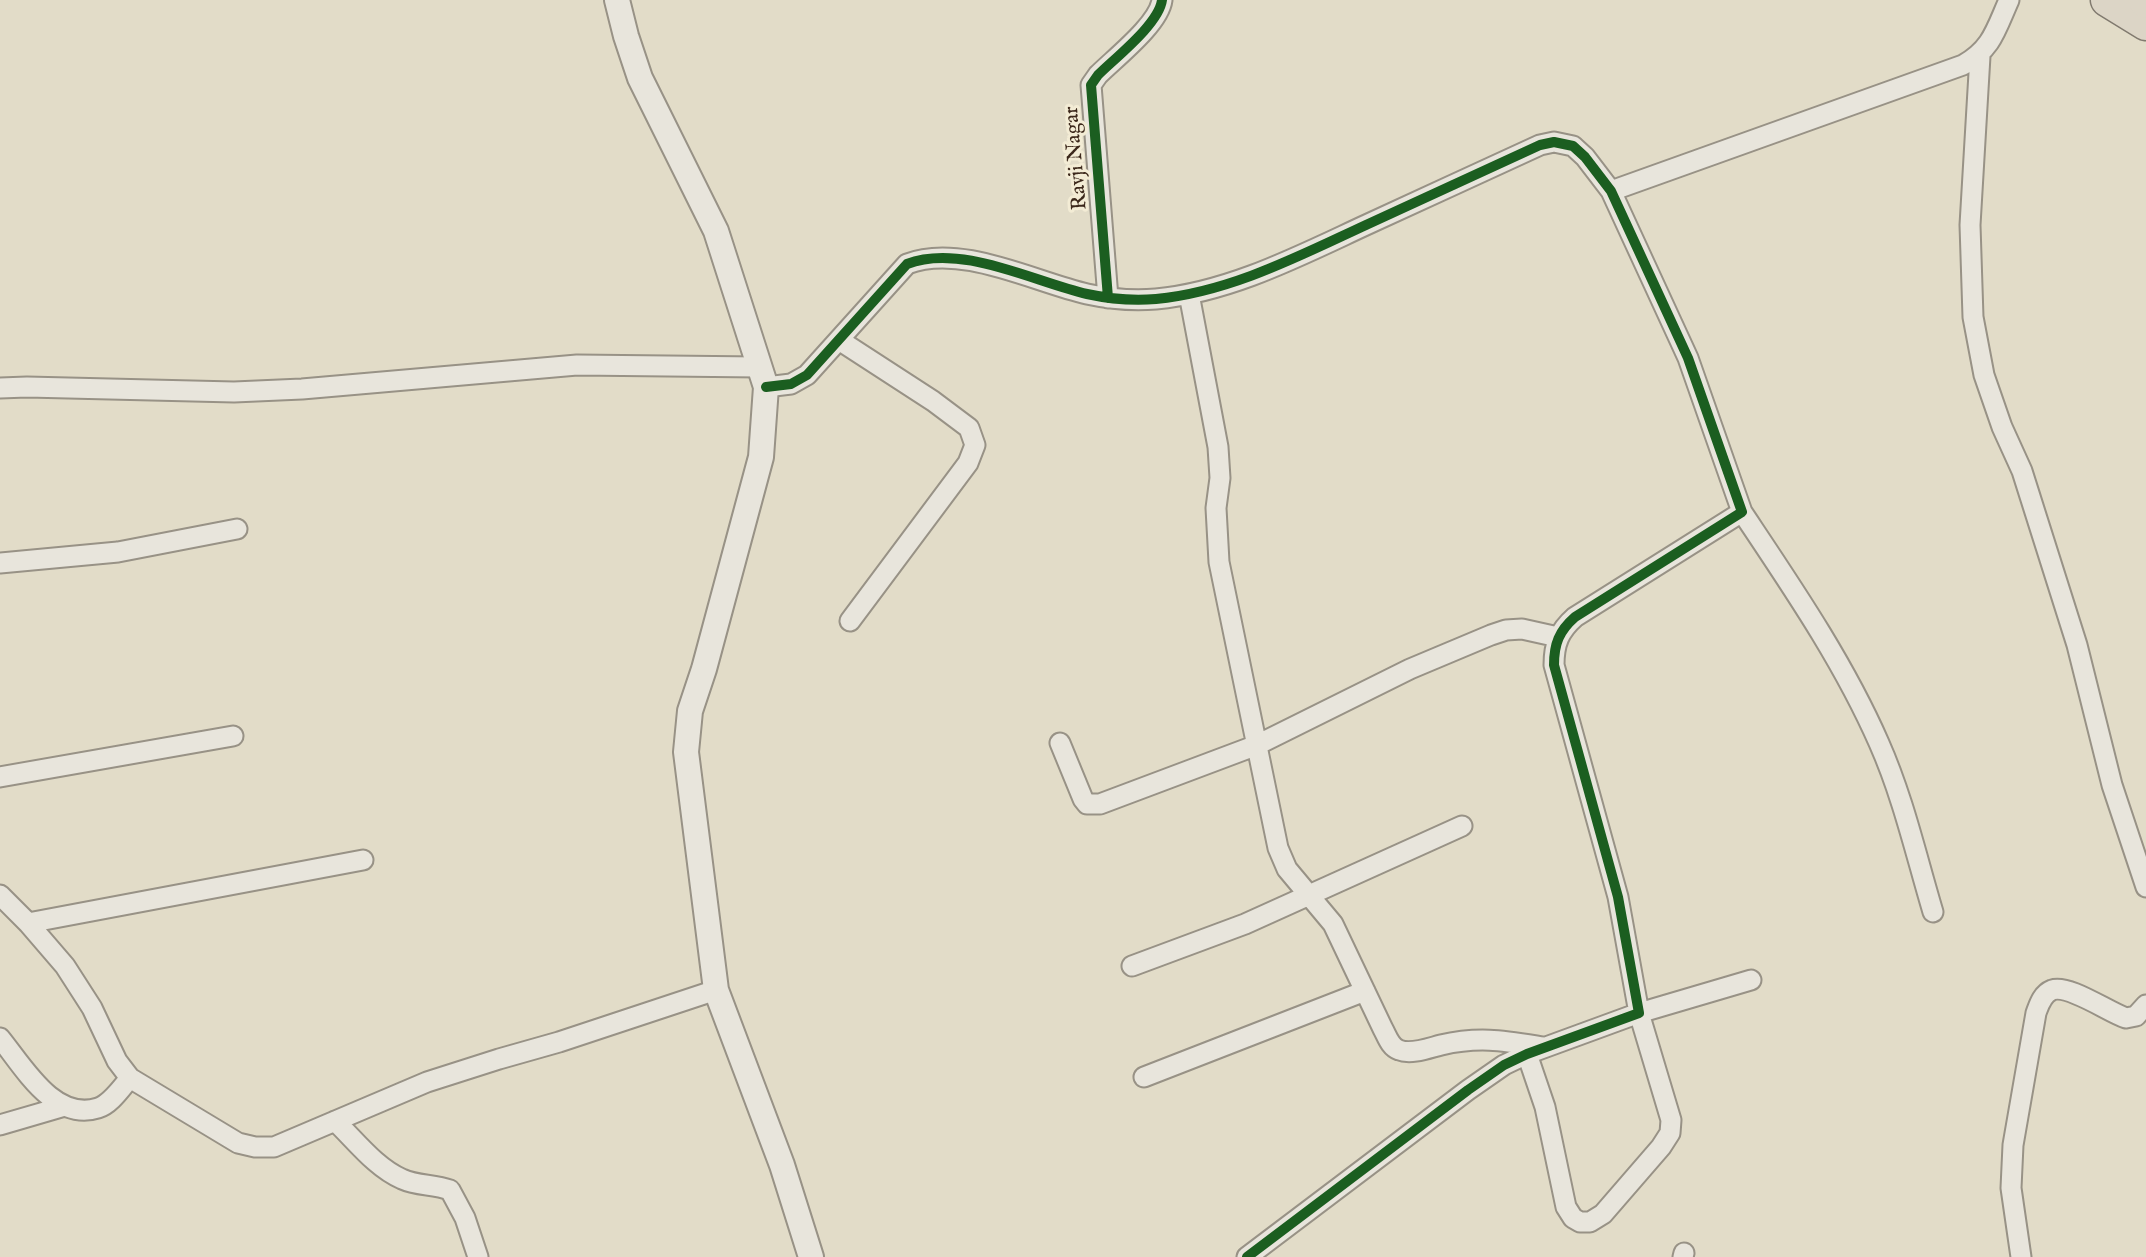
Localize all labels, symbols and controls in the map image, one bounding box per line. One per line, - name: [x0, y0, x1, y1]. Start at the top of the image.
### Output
- street label: Ravji Nagar: [1060, 105, 1094, 211]

